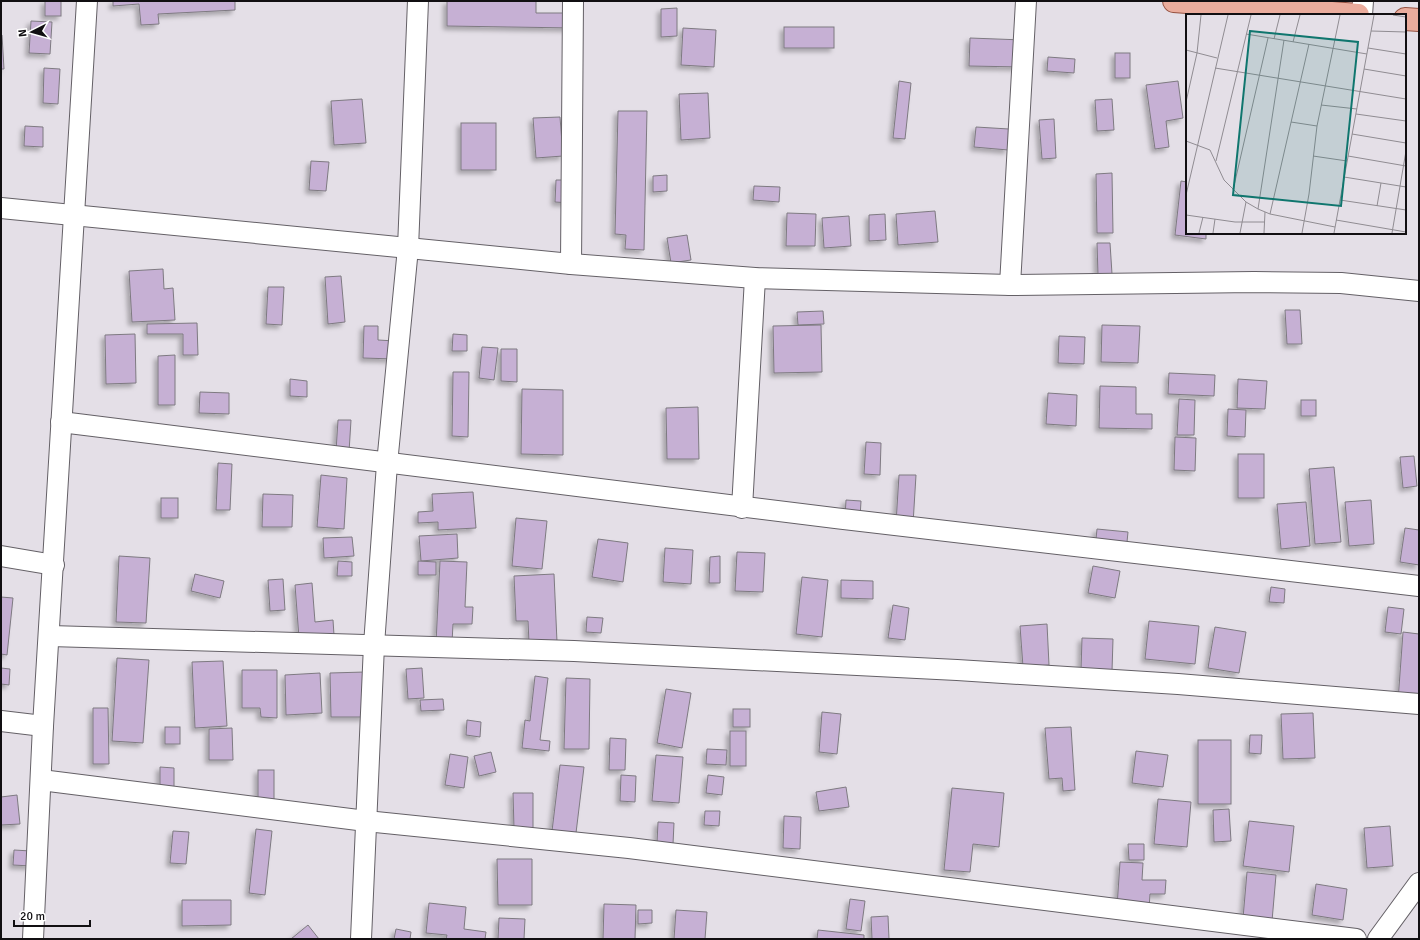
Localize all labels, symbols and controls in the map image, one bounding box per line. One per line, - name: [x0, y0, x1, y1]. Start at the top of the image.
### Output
- north arrow: [12, 12, 52, 52]
- inset map: [1186, 14, 1406, 234]
- text: N: [16, 29, 29, 37]
- scale bar: [14, 902, 90, 928]
- text: 20 m: [20, 909, 45, 924]

